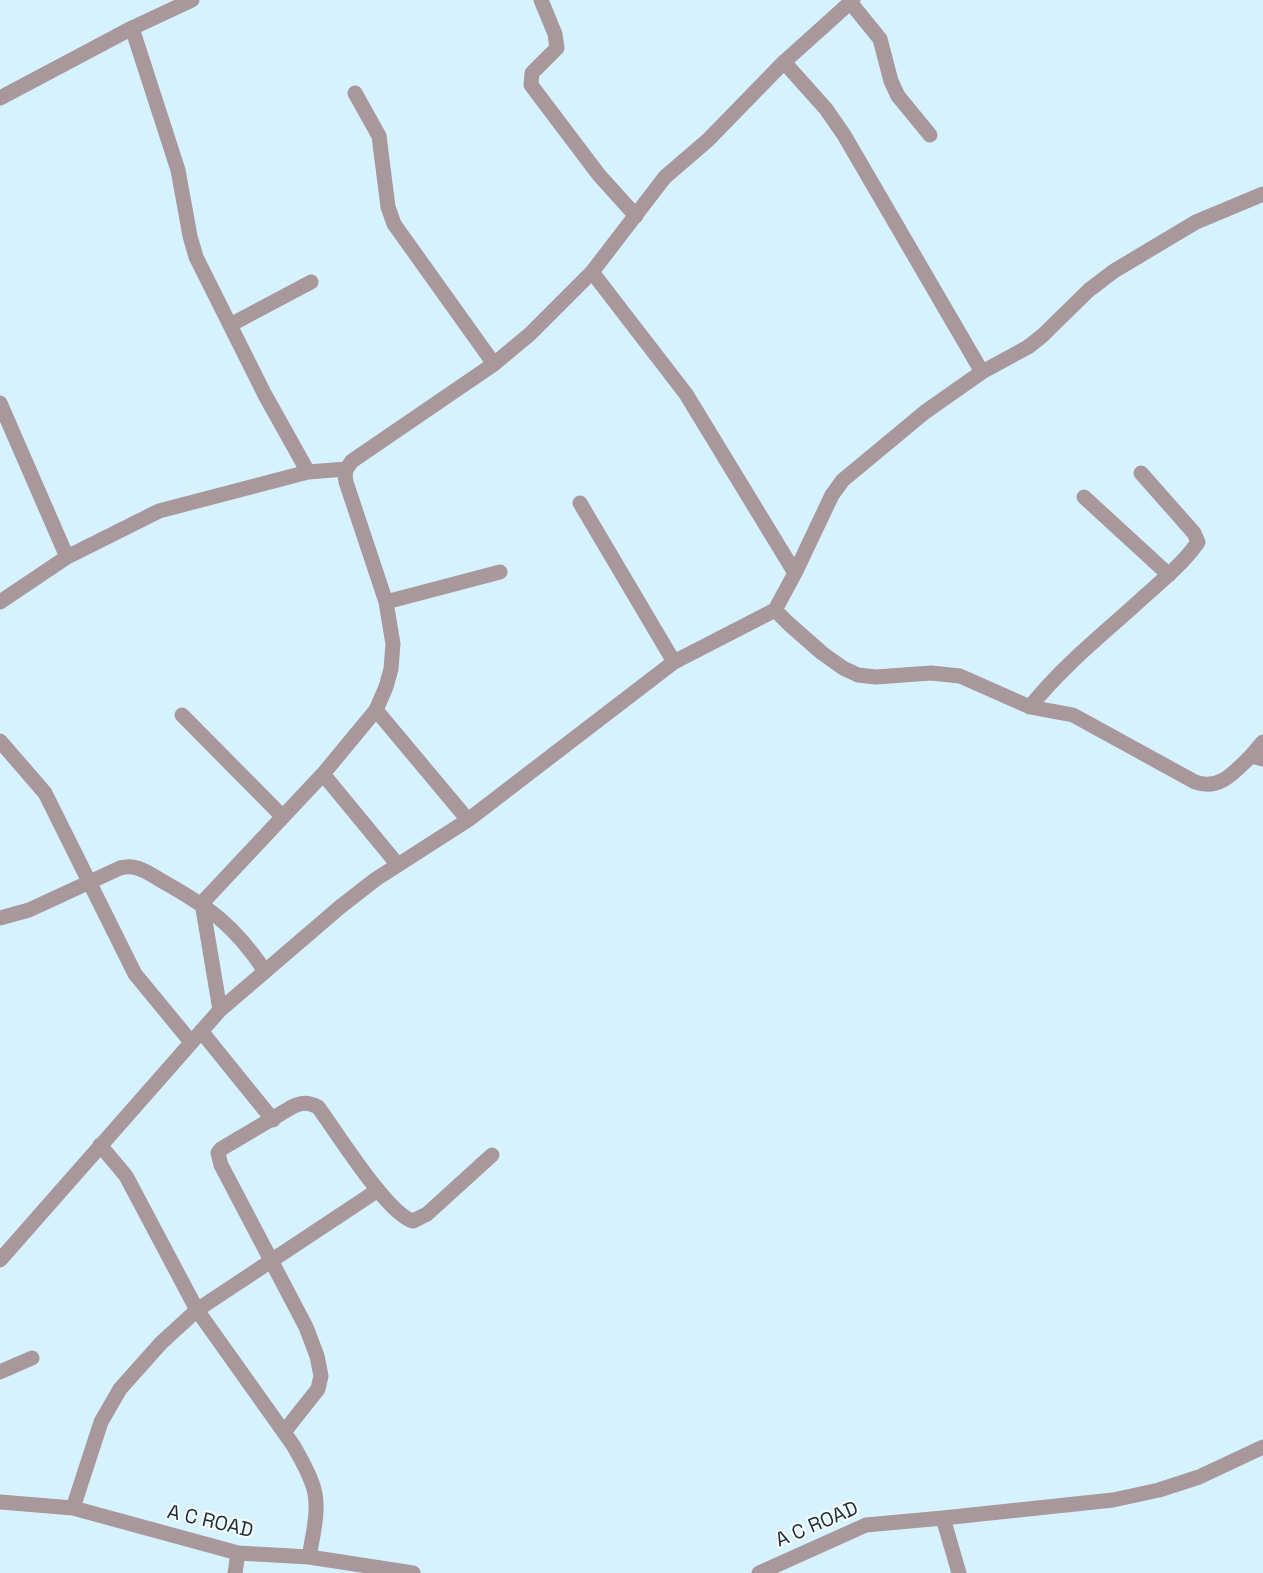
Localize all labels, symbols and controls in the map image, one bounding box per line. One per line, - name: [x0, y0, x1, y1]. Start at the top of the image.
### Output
- street label: A C ROAD: [772, 1497, 862, 1553]
- street label: A C ROAD: [165, 1500, 255, 1544]

